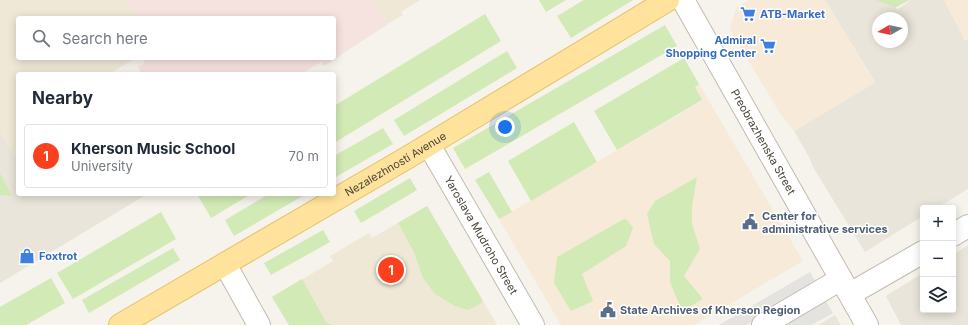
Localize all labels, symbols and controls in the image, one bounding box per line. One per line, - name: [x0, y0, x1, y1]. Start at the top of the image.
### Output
- supermarket icon: ATB-Market: [739, 5, 757, 23]
- place label: ATB-Market: [760, 7, 825, 21]
- north arrow: [872, 12, 908, 48]
- search box: [16, 16, 336, 60]
- icon: search: [30, 27, 52, 49]
- text: Search here: [62, 29, 148, 48]
- place label: Admiral Shopping Center: [665, 33, 757, 60]
- supermarket icon: Admiral Shopping Center: [759, 37, 777, 55]
- street label: Preobrazhenska Street: [728, 87, 799, 197]
- text: Nearby: [32, 88, 93, 108]
- your location: [495, 117, 515, 137]
- street label: Nezalezhnosti Avenue: [342, 129, 449, 199]
- text: Kherson Music School: [71, 139, 235, 158]
- text: 1: [43, 148, 49, 164]
- text: 70 m: [289, 148, 319, 164]
- text: University: [71, 158, 133, 174]
- street label: Yaroslava Mudroho Street: [441, 173, 521, 297]
- map controls: [920, 205, 956, 313]
- button: +: [920, 205, 956, 241]
- place label: Center for administrative services: [762, 209, 888, 236]
- public building icon: Center for administrative services: [741, 213, 759, 231]
- button: −: [920, 241, 956, 277]
- shop icon: Foxtrot: [18, 247, 36, 265]
- place label: Foxtrot: [39, 249, 77, 263]
- pin: 1: [378, 255, 404, 285]
- button: layers: [920, 277, 956, 313]
- public building icon: State Archives of Kherson Region: [599, 301, 617, 319]
- place label: State Archives of Kherson Region: [620, 303, 800, 317]

